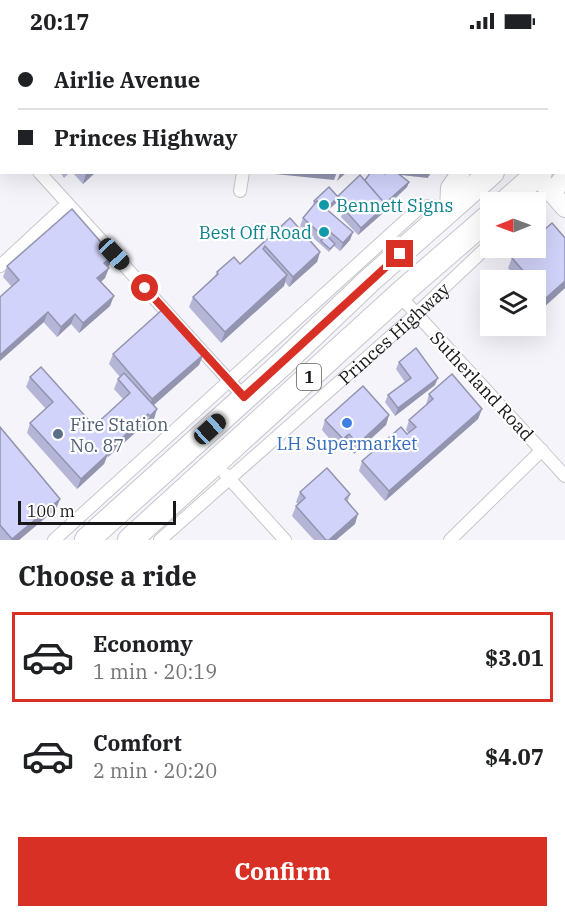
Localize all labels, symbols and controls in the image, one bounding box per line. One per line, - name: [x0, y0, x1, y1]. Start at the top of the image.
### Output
- text: 20:17: [30, 7, 89, 36]
- text: Airlie Avenue: [54, 65, 200, 94]
- text: Princes Highway: [54, 123, 238, 152]
- north arrow: [480, 192, 546, 258]
- map controls: [480, 192, 546, 336]
- place label: Bennett Signs: [336, 194, 453, 217]
- marker: Bennett Signs: [317, 198, 331, 212]
- place label: Best Off Road: [199, 221, 312, 244]
- marker: Best Off Road: [317, 225, 331, 239]
- car: [95, 235, 133, 273]
- route end: [386, 240, 413, 267]
- button: layers: [480, 270, 546, 336]
- route start: [131, 274, 158, 301]
- street label: Princes Highway: [333, 277, 454, 389]
- street label: Sutherland Road: [425, 326, 539, 446]
- road number: 1: [297, 364, 321, 390]
- car: [191, 410, 229, 448]
- place label: Fire Station No. 87: [70, 413, 169, 457]
- marker: LH Supermarket: [340, 416, 354, 430]
- marker: Fire Station No. 87: [51, 427, 65, 441]
- place label: LH Supermarket: [277, 432, 417, 455]
- scale bar: [18, 498, 176, 526]
- text: 100 m: [27, 501, 75, 521]
- text: Choose a ride: [18, 558, 197, 593]
- text: Economy: [93, 629, 193, 658]
- icon: car: [21, 630, 75, 684]
- text: $3.01: [485, 643, 544, 672]
- text: 1 min · 20:19: [93, 658, 217, 685]
- text: Comfort: [93, 728, 182, 757]
- icon: car: [21, 729, 75, 783]
- text: $4.07: [485, 742, 544, 771]
- text: 2 min · 20:20: [93, 757, 217, 784]
- button: Confirm: [18, 837, 547, 906]

